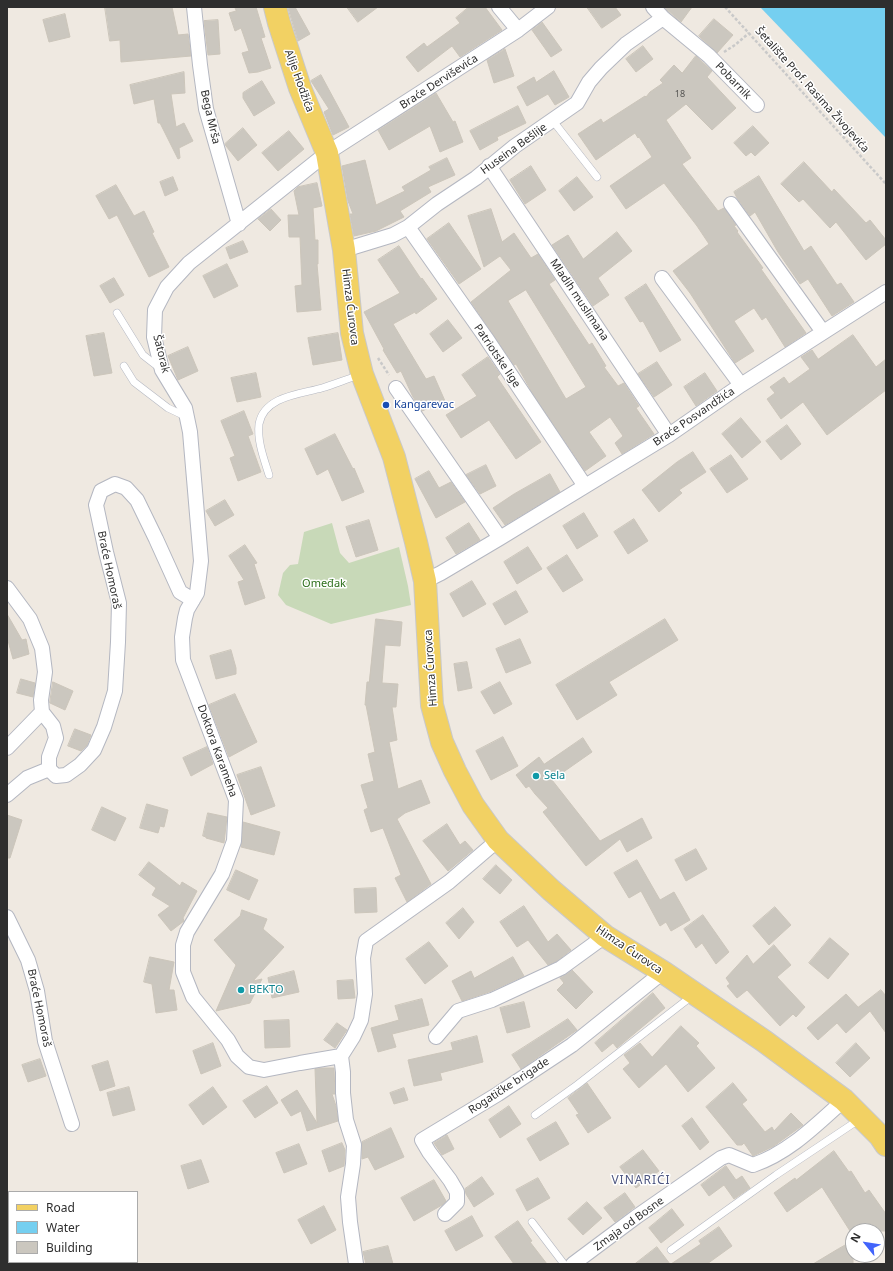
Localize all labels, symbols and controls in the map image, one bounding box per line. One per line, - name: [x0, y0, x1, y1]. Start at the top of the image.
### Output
- street label: Šetalište Prof. Rasima Živojevića: [752, 25, 872, 155]
- street label: Alije Hodžića: [282, 48, 316, 114]
- street label: Braće Derviševića: [398, 52, 480, 112]
- street label: Pobarnik: [712, 60, 754, 102]
- street label: Bega Mrša: [197, 89, 223, 145]
- house number: 18: [675, 89, 685, 99]
- street label: Huseina Bešlije: [478, 121, 550, 177]
- street label: Mladih muslimana: [547, 257, 611, 343]
- street label: Himza Ćurovca: [339, 268, 361, 346]
- street label: Patriotske lige: [471, 322, 523, 390]
- street label: Šatorak: [150, 333, 172, 375]
- street label: Braće Posvandžića: [651, 385, 737, 449]
- place label: Kangarevac: [394, 398, 454, 412]
- marker: Kangarevac: [381, 400, 391, 410]
- street label: Braće Homoraš: [94, 530, 124, 610]
- park label: Omeđak: [302, 577, 346, 591]
- street label: Himza Ćurovca: [422, 629, 440, 707]
- street label: Doktora Karameha: [194, 703, 240, 799]
- place label: Sela: [544, 769, 565, 783]
- marker: Sela: [531, 771, 541, 781]
- street label: Himza Ćurovca: [593, 923, 665, 977]
- street label: Braće Homoraš: [24, 968, 54, 1048]
- place label: BEKTO: [249, 983, 284, 997]
- marker: BEKTO: [236, 985, 246, 995]
- street label: Rogatičke brigade: [466, 1055, 552, 1117]
- district label: VINARIĆI: [611, 1174, 671, 1188]
- legend: [8, 1191, 138, 1263]
- street label: Zmaja od Bosne: [592, 1194, 666, 1254]
- text: Road: [46, 1199, 75, 1216]
- text: Water: [46, 1219, 80, 1236]
- north arrow: [845, 1223, 885, 1263]
- text: N: [846, 1230, 864, 1245]
- text: Building: [46, 1239, 93, 1256]

